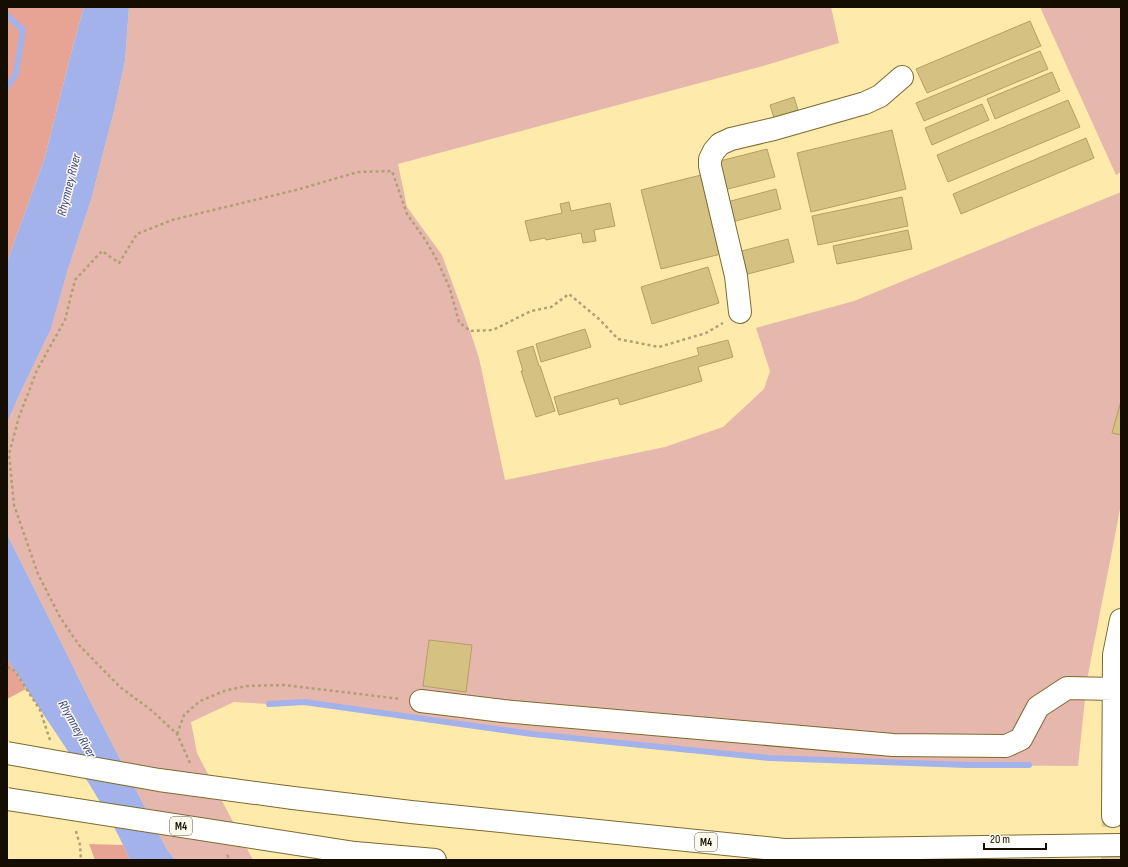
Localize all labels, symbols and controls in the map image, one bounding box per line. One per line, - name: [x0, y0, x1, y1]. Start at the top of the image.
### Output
- water label: Rhymney River: [54, 151, 85, 218]
- water label: Rhymney River: [55, 697, 100, 762]
- road number: M4: [170, 817, 192, 835]
- scale bar: [984, 825, 1046, 851]
- text: 20 m: [990, 832, 1010, 847]
- road number: M4: [695, 833, 717, 851]

